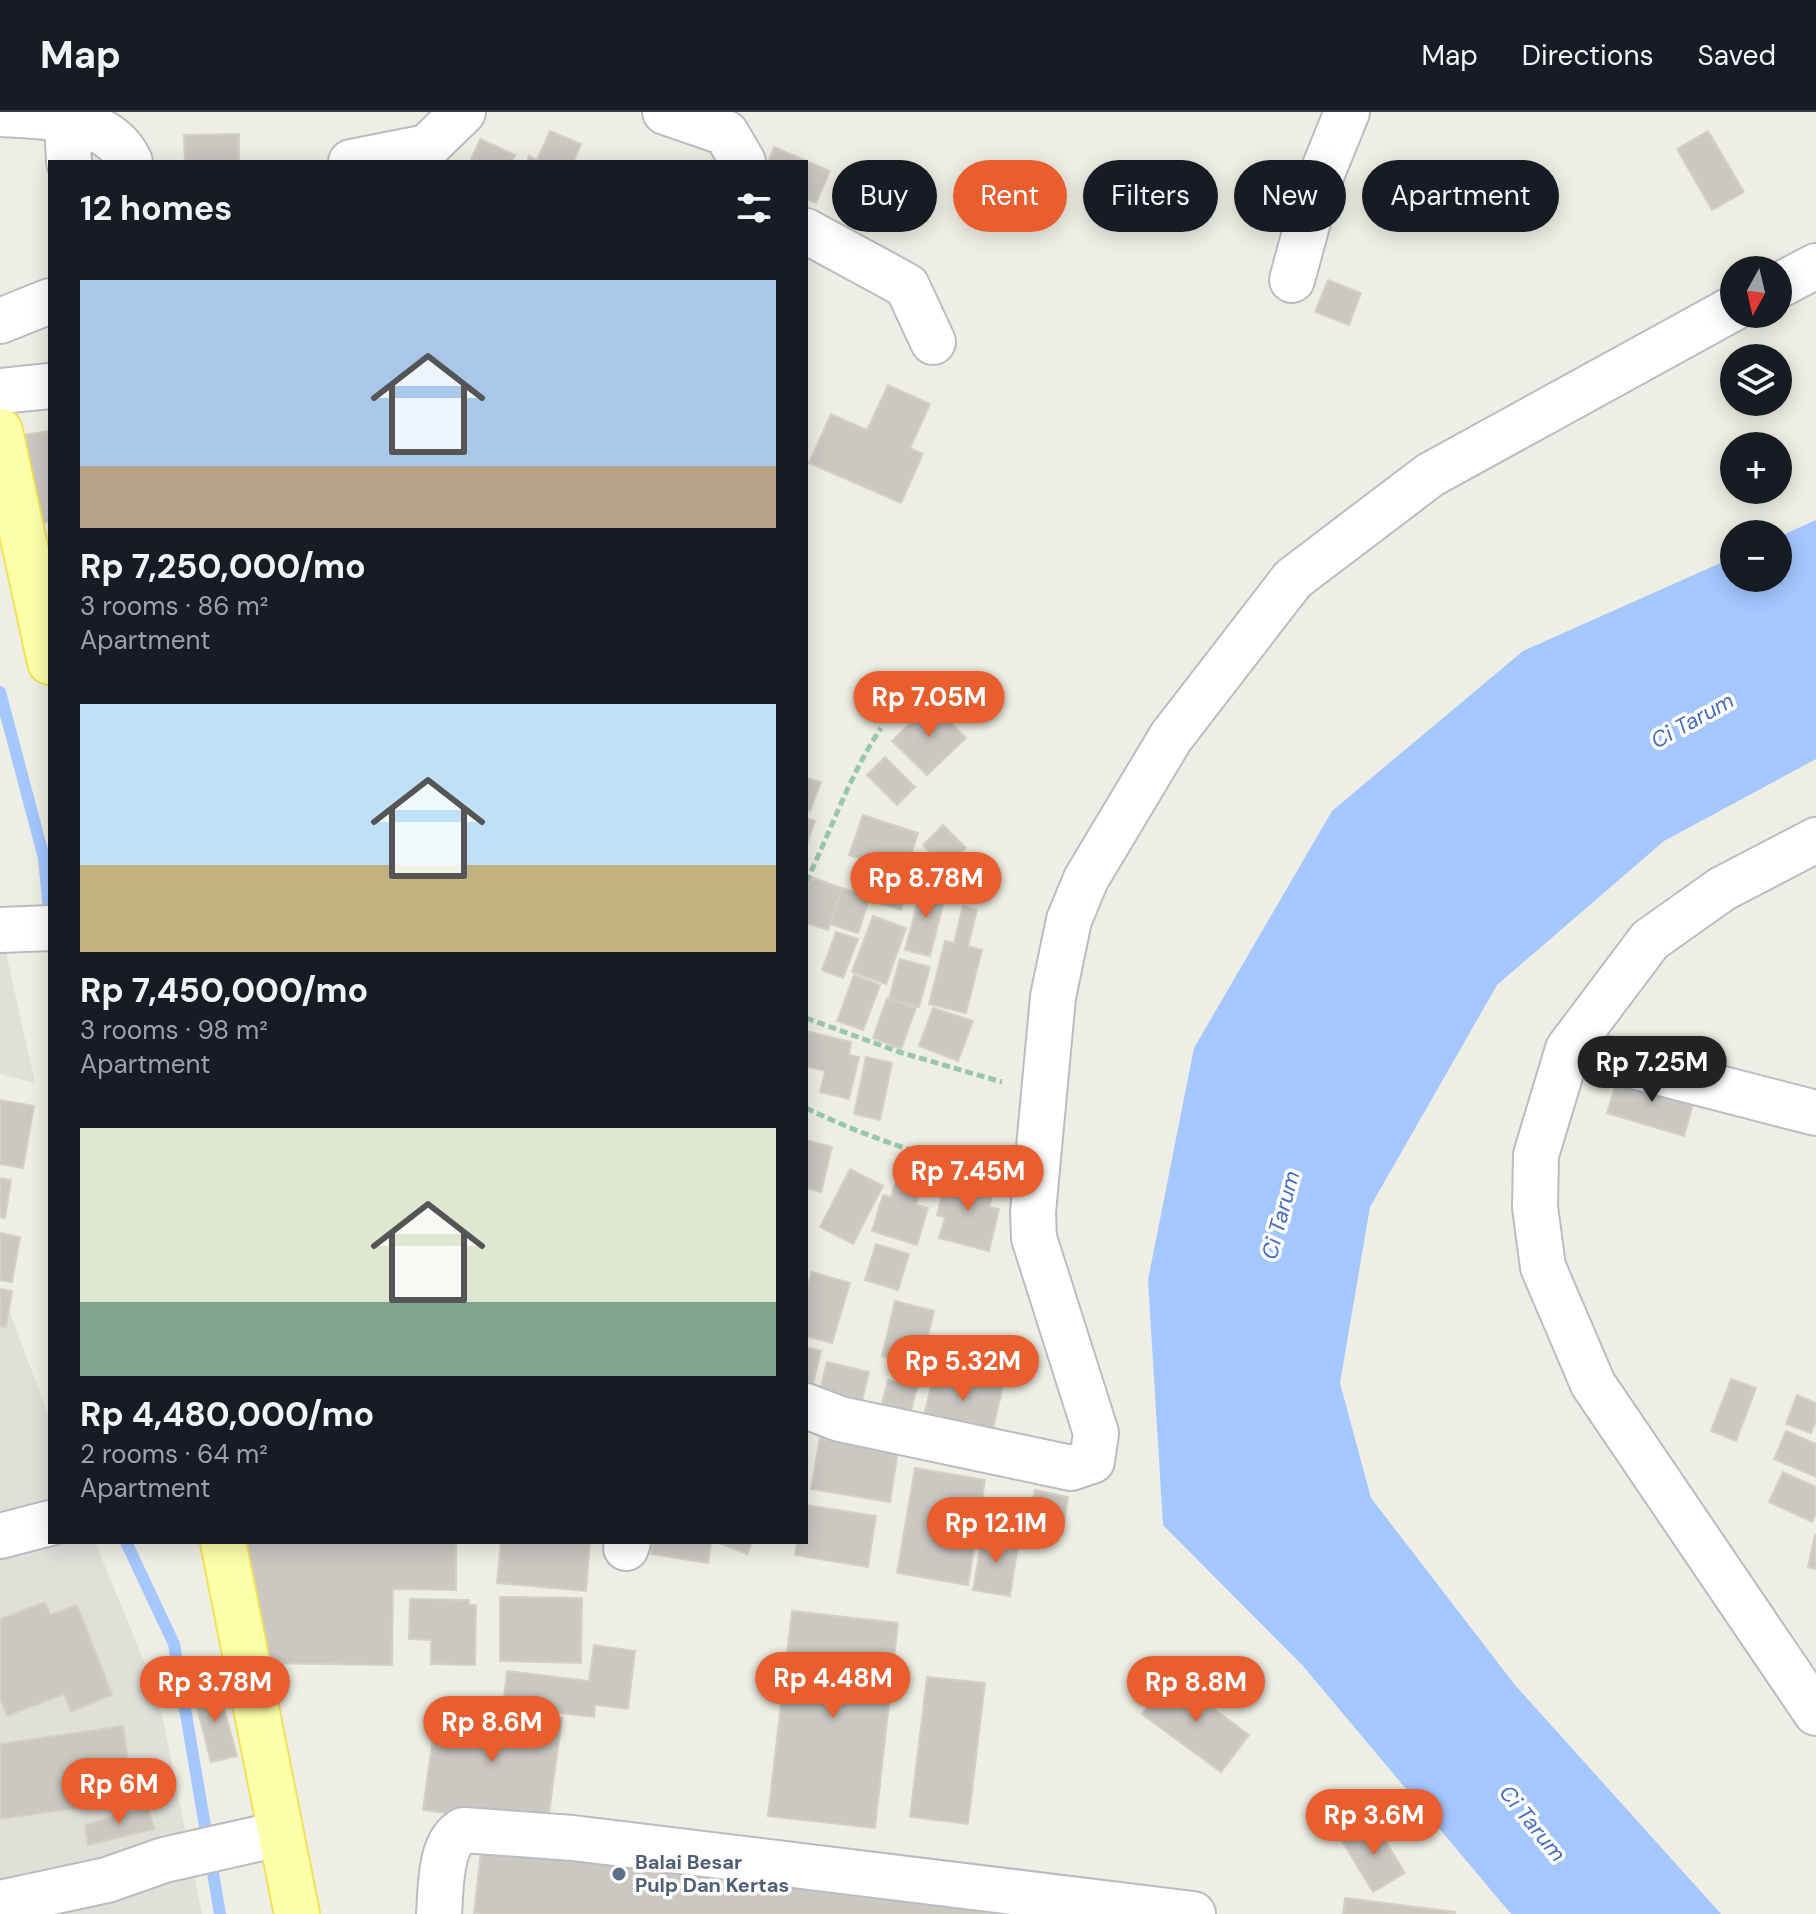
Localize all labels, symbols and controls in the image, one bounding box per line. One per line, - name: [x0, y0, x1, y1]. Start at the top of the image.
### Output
- text: Map: [40, 30, 121, 80]
- text: Map: [1421, 37, 1478, 74]
- text: Directions: [1522, 37, 1654, 74]
- text: Saved: [1698, 37, 1776, 74]
- chip: Buy: [832, 160, 937, 232]
- chip: Rent: [953, 160, 1067, 232]
- chip: Filters: [1083, 160, 1218, 232]
- chip: New: [1234, 160, 1346, 232]
- chip: Apartment: [1362, 160, 1559, 232]
- text: 12 homes: [80, 186, 232, 231]
- icon: filters: [732, 186, 776, 230]
- north arrow: [1720, 256, 1792, 328]
- map controls: [1720, 256, 1792, 592]
- icon: home: [356, 332, 500, 476]
- button: layers: [1720, 344, 1792, 416]
- button: +: [1720, 432, 1792, 504]
- button: −: [1720, 520, 1792, 592]
- text: Rp 7,250,000/mo: [80, 544, 366, 589]
- text: 3 rooms · 86 m²: [80, 589, 268, 623]
- text: Apartment: [80, 623, 211, 657]
- pin: Rp 7.05M: [846, 671, 1012, 739]
- text: Rp 7.05M: [872, 680, 986, 714]
- water label: Ci Tarum: [1646, 686, 1739, 755]
- icon: home: [356, 756, 500, 900]
- pin: Rp 8.78M: [843, 852, 1009, 920]
- text: Rp 8.78M: [868, 861, 984, 895]
- text: Rp 7,450,000/mo: [80, 968, 368, 1013]
- text: 3 rooms · 98 m²: [80, 1013, 268, 1047]
- pin: Rp 7.25M: [1569, 1036, 1735, 1104]
- text: Rp 7.25M: [1596, 1045, 1708, 1079]
- text: Apartment: [80, 1047, 211, 1081]
- pin: Rp 7.45M: [885, 1145, 1051, 1213]
- text: Rp 7.45M: [911, 1154, 1025, 1188]
- water label: Ci Tarum: [1255, 1168, 1306, 1263]
- icon: home: [356, 1180, 500, 1324]
- pin: Rp 5.32M: [880, 1335, 1046, 1403]
- text: Rp 5.32M: [905, 1344, 1021, 1378]
- text: Rp 4,480,000/mo: [80, 1392, 374, 1437]
- text: 2 rooms · 64 m²: [80, 1437, 268, 1471]
- text: Apartment: [80, 1471, 211, 1505]
- pin: Rp 12.1M: [913, 1497, 1079, 1565]
- text: Rp 12.1M: [945, 1506, 1047, 1540]
- pin: Rp 4.48M: [750, 1652, 916, 1720]
- pin: Rp 3.78M: [132, 1656, 298, 1724]
- pin: Rp 8.8M: [1122, 1656, 1270, 1724]
- text: Rp 4.48M: [773, 1661, 893, 1695]
- text: Rp 3.78M: [158, 1665, 272, 1699]
- text: Rp 8.8M: [1145, 1665, 1247, 1699]
- pin: Rp 8.6M: [418, 1696, 566, 1764]
- text: Rp 8.6M: [441, 1705, 543, 1739]
- pin: Rp 6M: [63, 1758, 175, 1826]
- text: Rp 6M: [79, 1767, 159, 1801]
- water label: Ci Tarum: [1493, 1779, 1572, 1868]
- pin: Rp 3.6M: [1300, 1789, 1448, 1857]
- text: Rp 3.6M: [1324, 1798, 1424, 1832]
- place label: Balai Besar Pulp Dan Kertas: [635, 1849, 789, 1898]
- marker: Balai Besar Pulp Dan Kertas: [610, 1865, 628, 1883]

